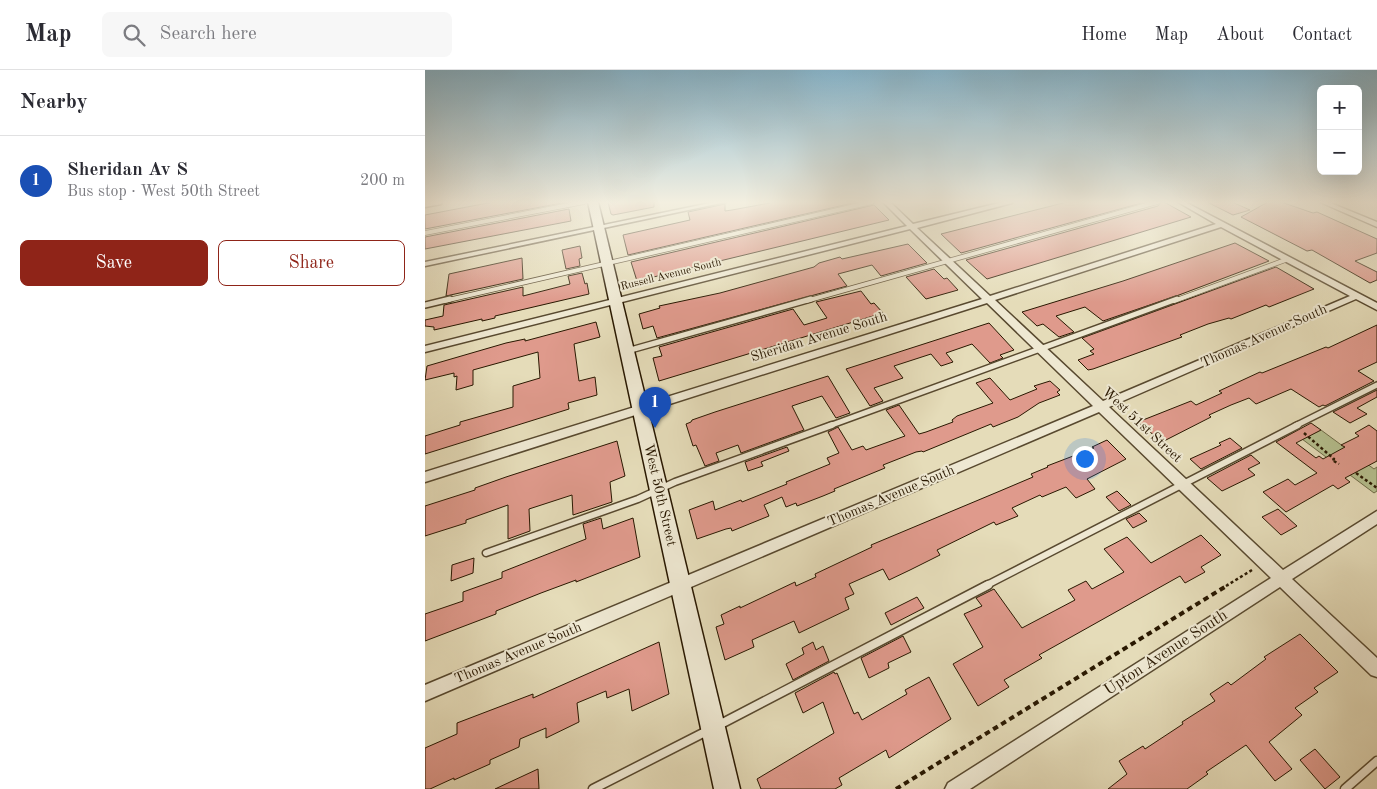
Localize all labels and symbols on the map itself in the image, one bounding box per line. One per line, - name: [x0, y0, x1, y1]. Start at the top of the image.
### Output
- street label: Russell Avenue South: [620, 257, 722, 293]
- street label: Thomas Avenue South: [1199, 302, 1330, 370]
- street label: Sheridan Avenue South: [749, 309, 889, 364]
- street label: West 51st Street: [1099, 385, 1185, 465]
- pin: 1: [639, 387, 671, 428]
- street label: West 50th Street: [641, 442, 679, 548]
- your location: [1072, 446, 1098, 472]
- street label: Thomas Avenue South: [825, 463, 957, 529]
- street label: Upton Avenue South: [1101, 607, 1231, 699]
- street label: Thomas Avenue South: [452, 620, 584, 686]

